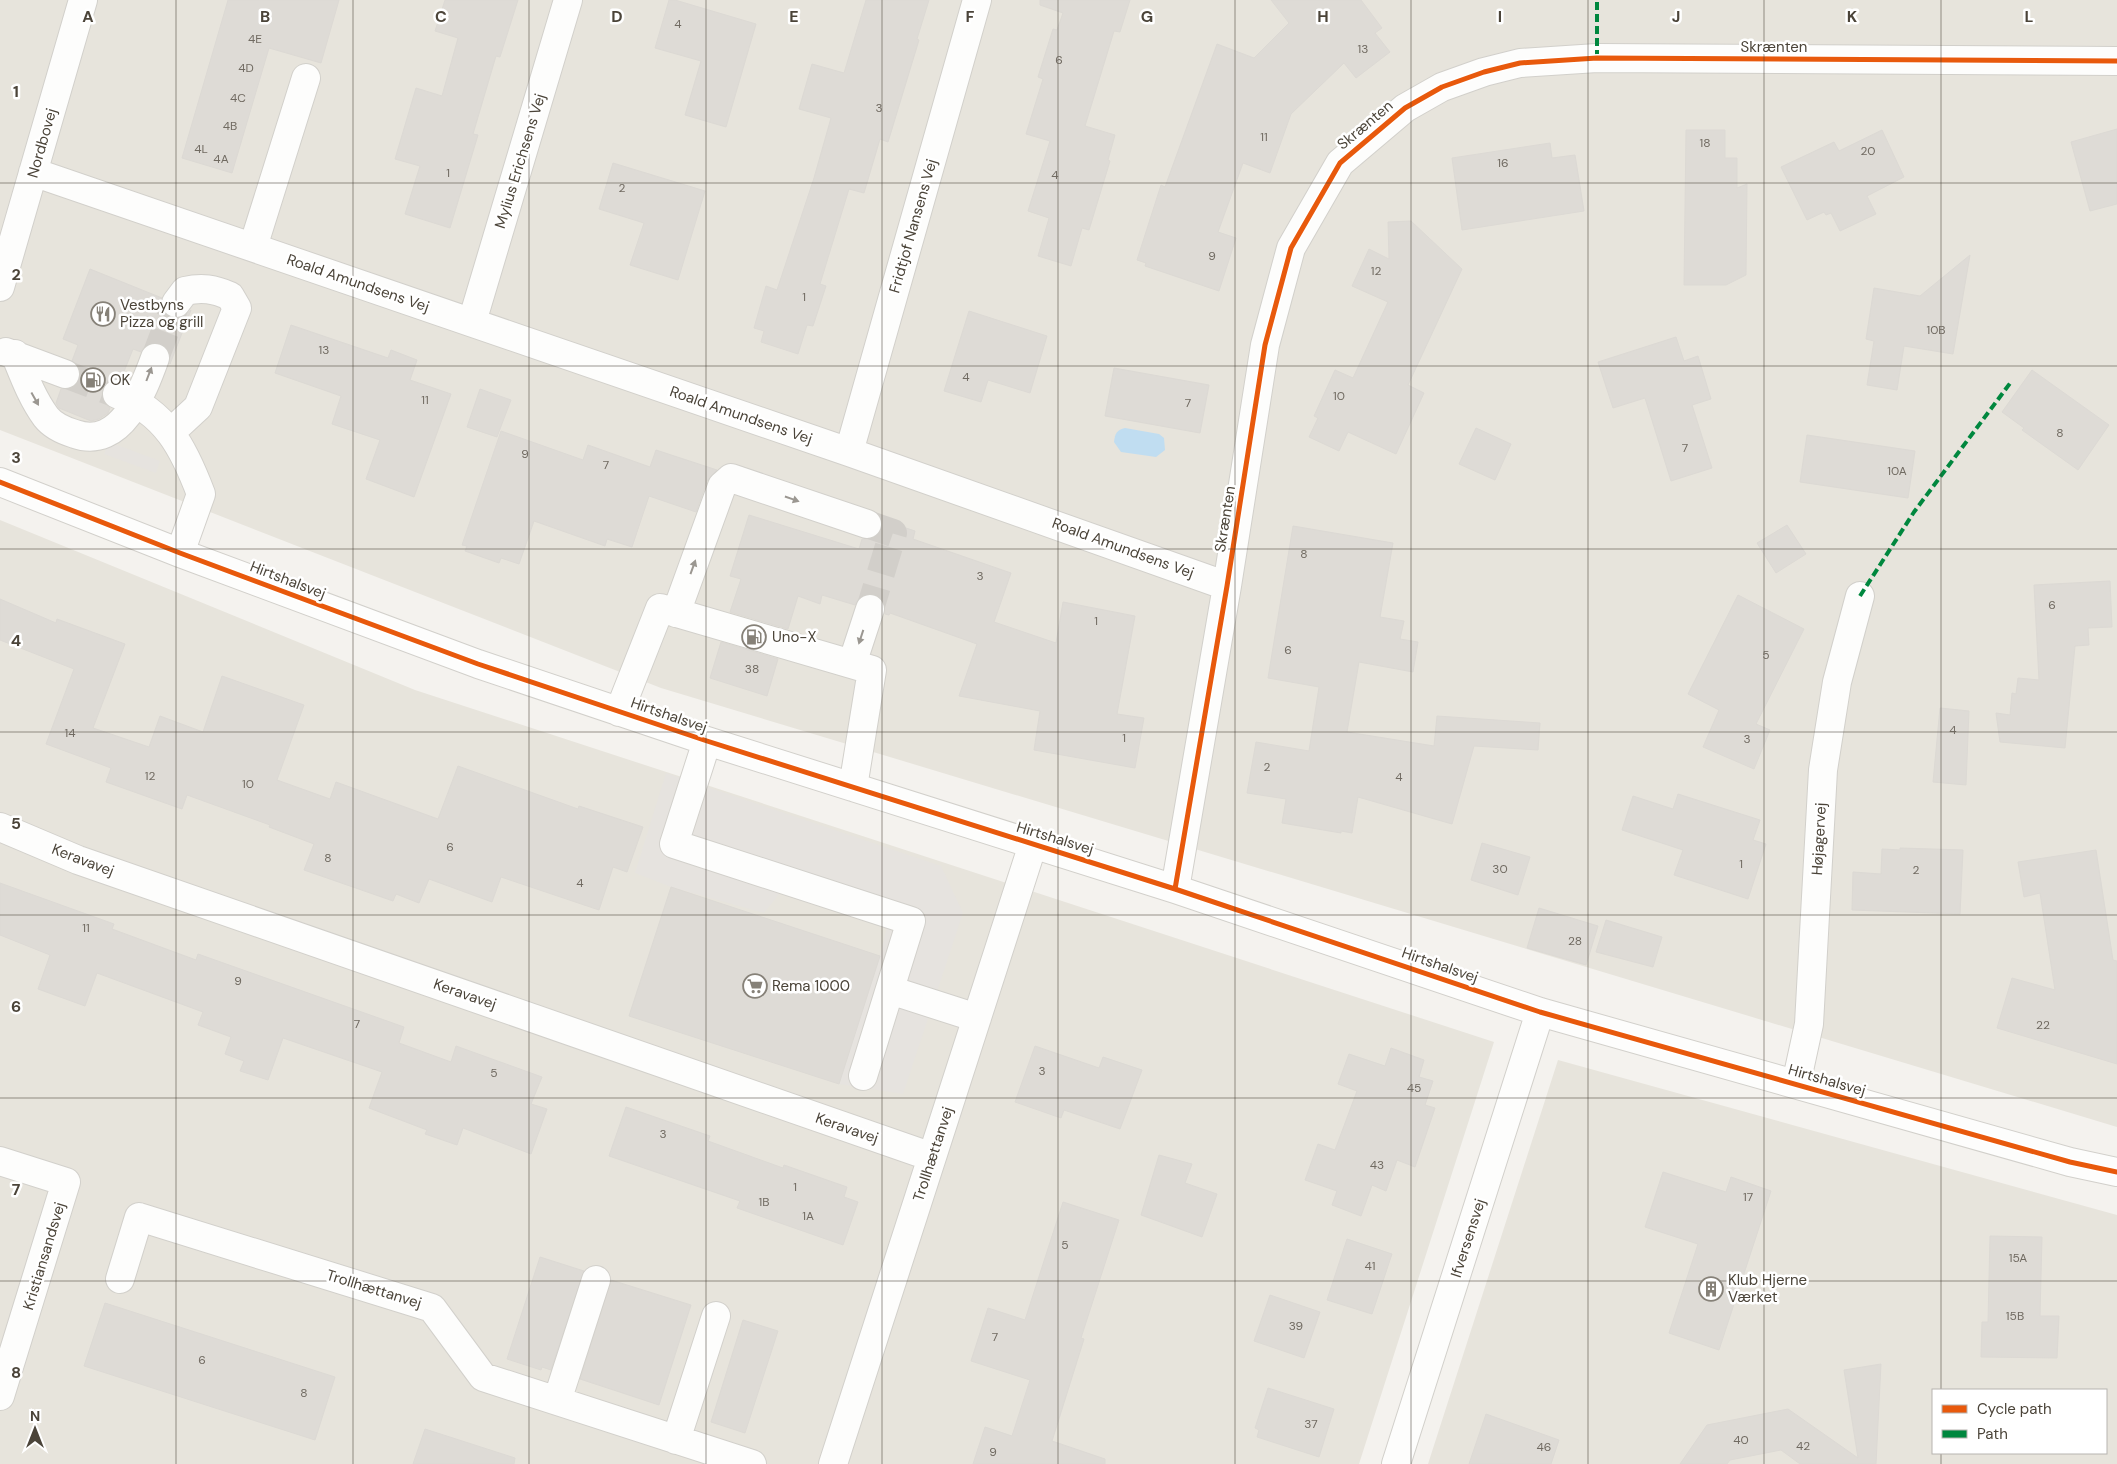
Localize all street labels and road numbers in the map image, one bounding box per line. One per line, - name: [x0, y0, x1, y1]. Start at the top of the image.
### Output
- street label: Skrænten: [1741, 37, 1807, 57]
- street label: Mylius Erichsens Vej: [490, 91, 550, 231]
- street label: Skrænten: [1333, 96, 1397, 154]
- street label: Nordbovej: [23, 106, 61, 180]
- street label: Fridtjof Nansens Vej: [884, 157, 942, 295]
- street label: Roald Amundsens Vej: [284, 249, 432, 317]
- street label: Roald Amundsens Vej: [667, 381, 815, 449]
- street label: Skrænten: [1210, 484, 1240, 554]
- street label: Roald Amundsens Vej: [1049, 513, 1197, 583]
- street label: Hirtshalsvej: [247, 556, 329, 604]
- street label: Hirtshalsvej: [628, 693, 710, 737]
- street label: Højagervej: [1807, 802, 1831, 876]
- street label: Hirtshalsvej: [1014, 817, 1096, 859]
- street label: Keravavej: [49, 839, 117, 881]
- street label: Hirtshalsvej: [1399, 943, 1481, 987]
- street label: Keravavej: [431, 974, 499, 1014]
- street label: Hirtshalsvej: [1786, 1059, 1868, 1101]
- street label: Trollhættanvej: [908, 1104, 958, 1204]
- street label: Keravavej: [813, 1108, 881, 1148]
- street label: Ifversensvej: [1446, 1196, 1490, 1280]
- street label: Kristiansandsvej: [18, 1200, 70, 1312]
- street label: Trollhættanvej: [324, 1265, 424, 1313]

